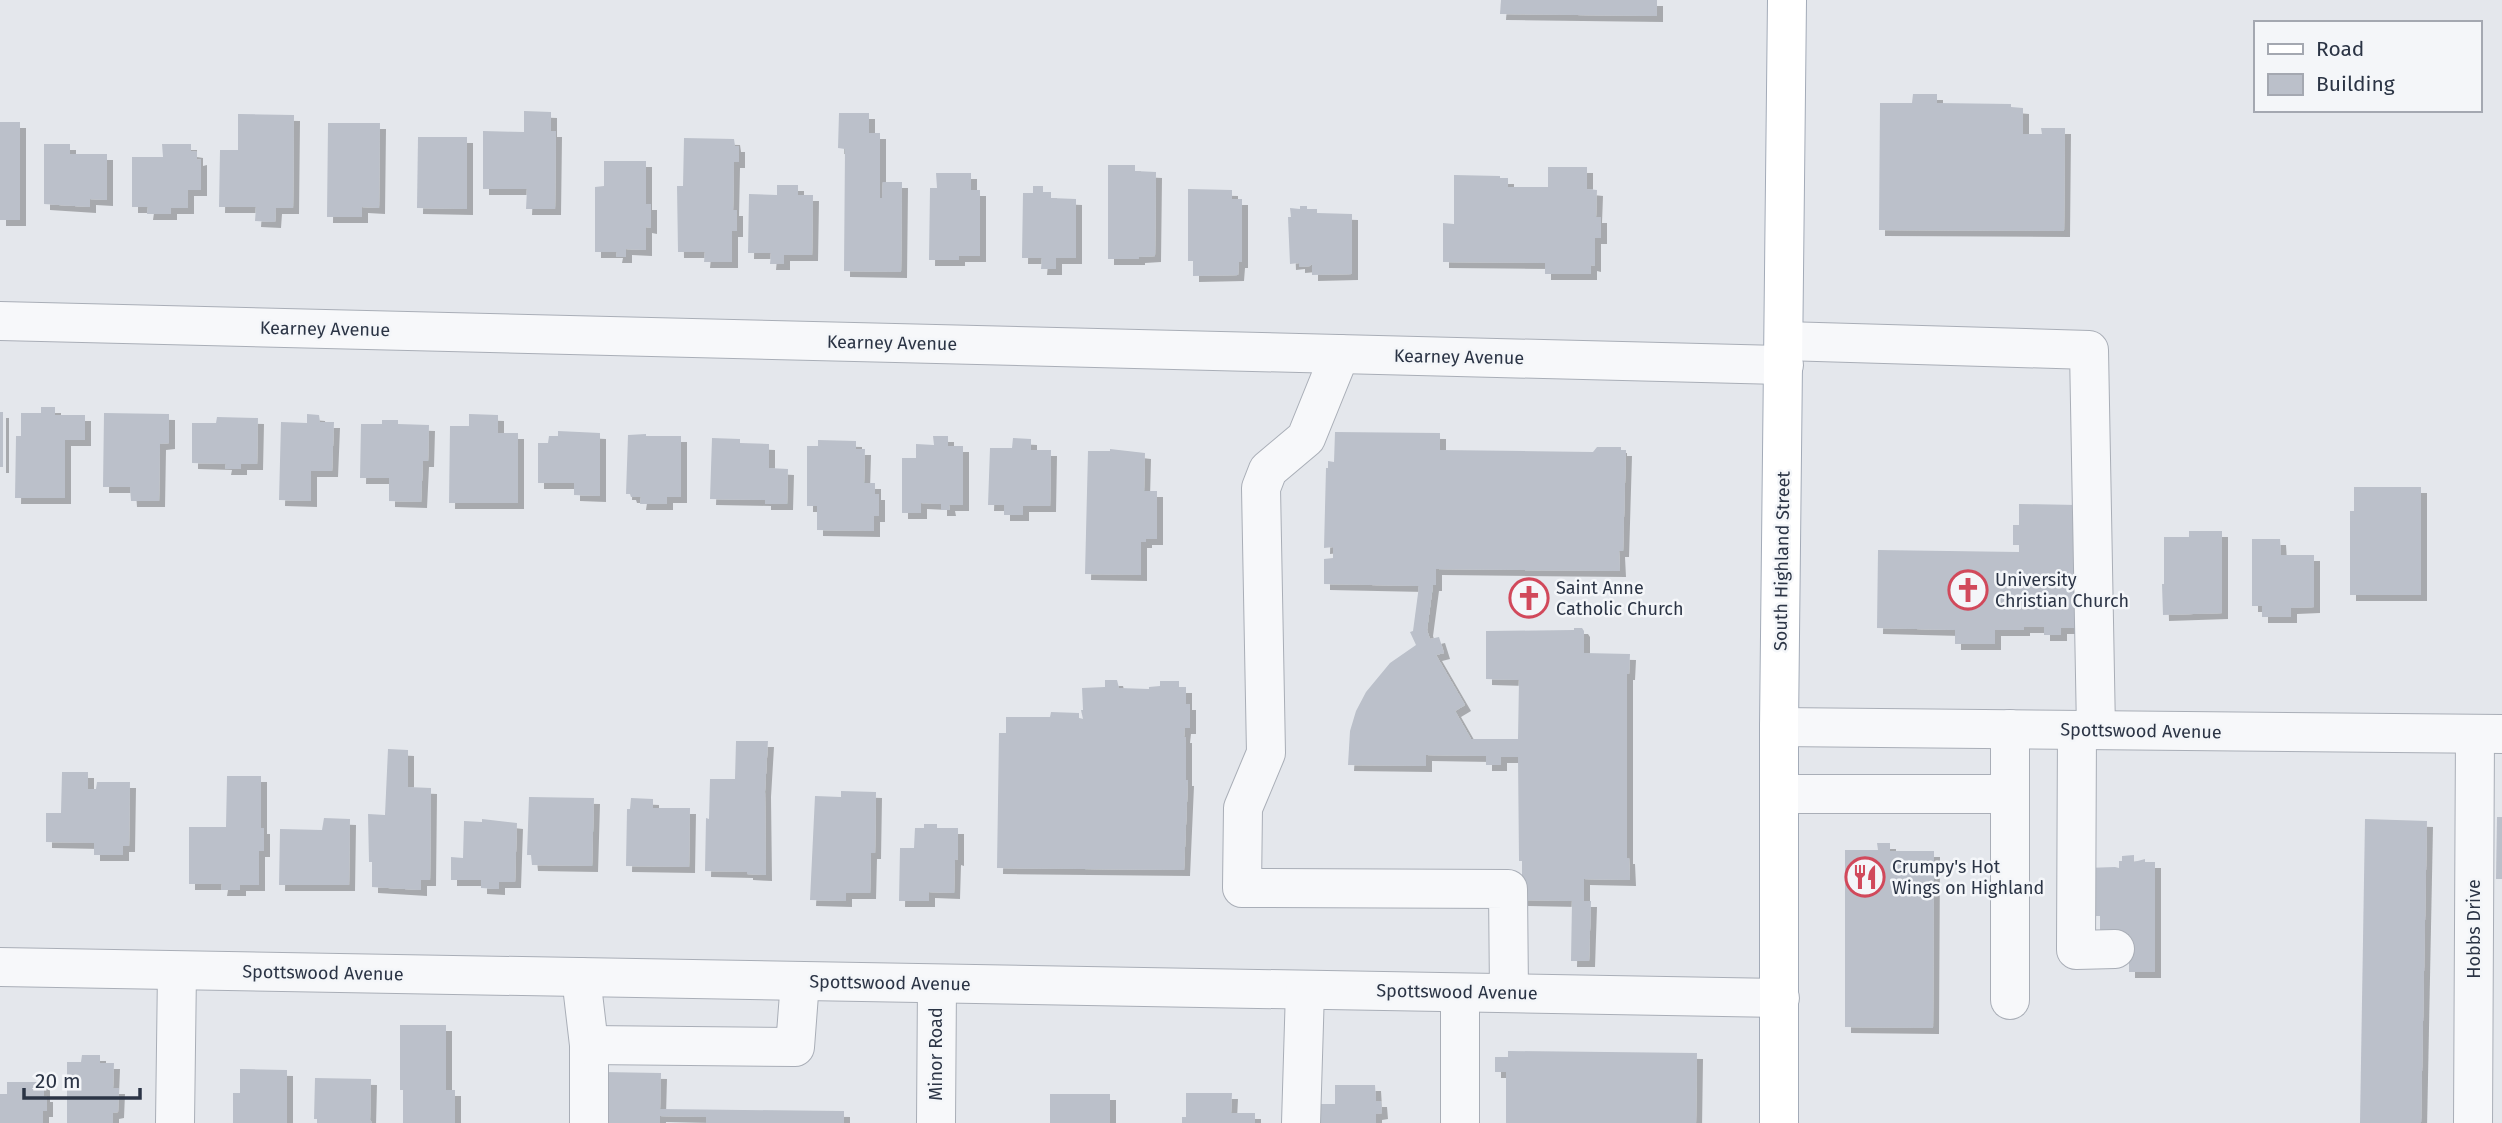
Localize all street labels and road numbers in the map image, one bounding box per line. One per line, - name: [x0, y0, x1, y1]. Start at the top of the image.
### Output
- street label: Kearney Avenue: [260, 317, 390, 341]
- street label: Kearney Avenue: [827, 331, 957, 355]
- street label: Kearney Avenue: [1394, 345, 1524, 369]
- street label: South Highland Street: [1769, 470, 1795, 651]
- street label: Spottswood Avenue: [2060, 719, 2222, 743]
- street label: Hobbs Drive: [2463, 879, 2485, 979]
- street label: Spottswood Avenue: [242, 961, 404, 985]
- street label: Spottswood Avenue: [809, 971, 971, 995]
- street label: Spottswood Avenue: [1376, 980, 1538, 1004]
- street label: Minor Road: [925, 1007, 947, 1101]

